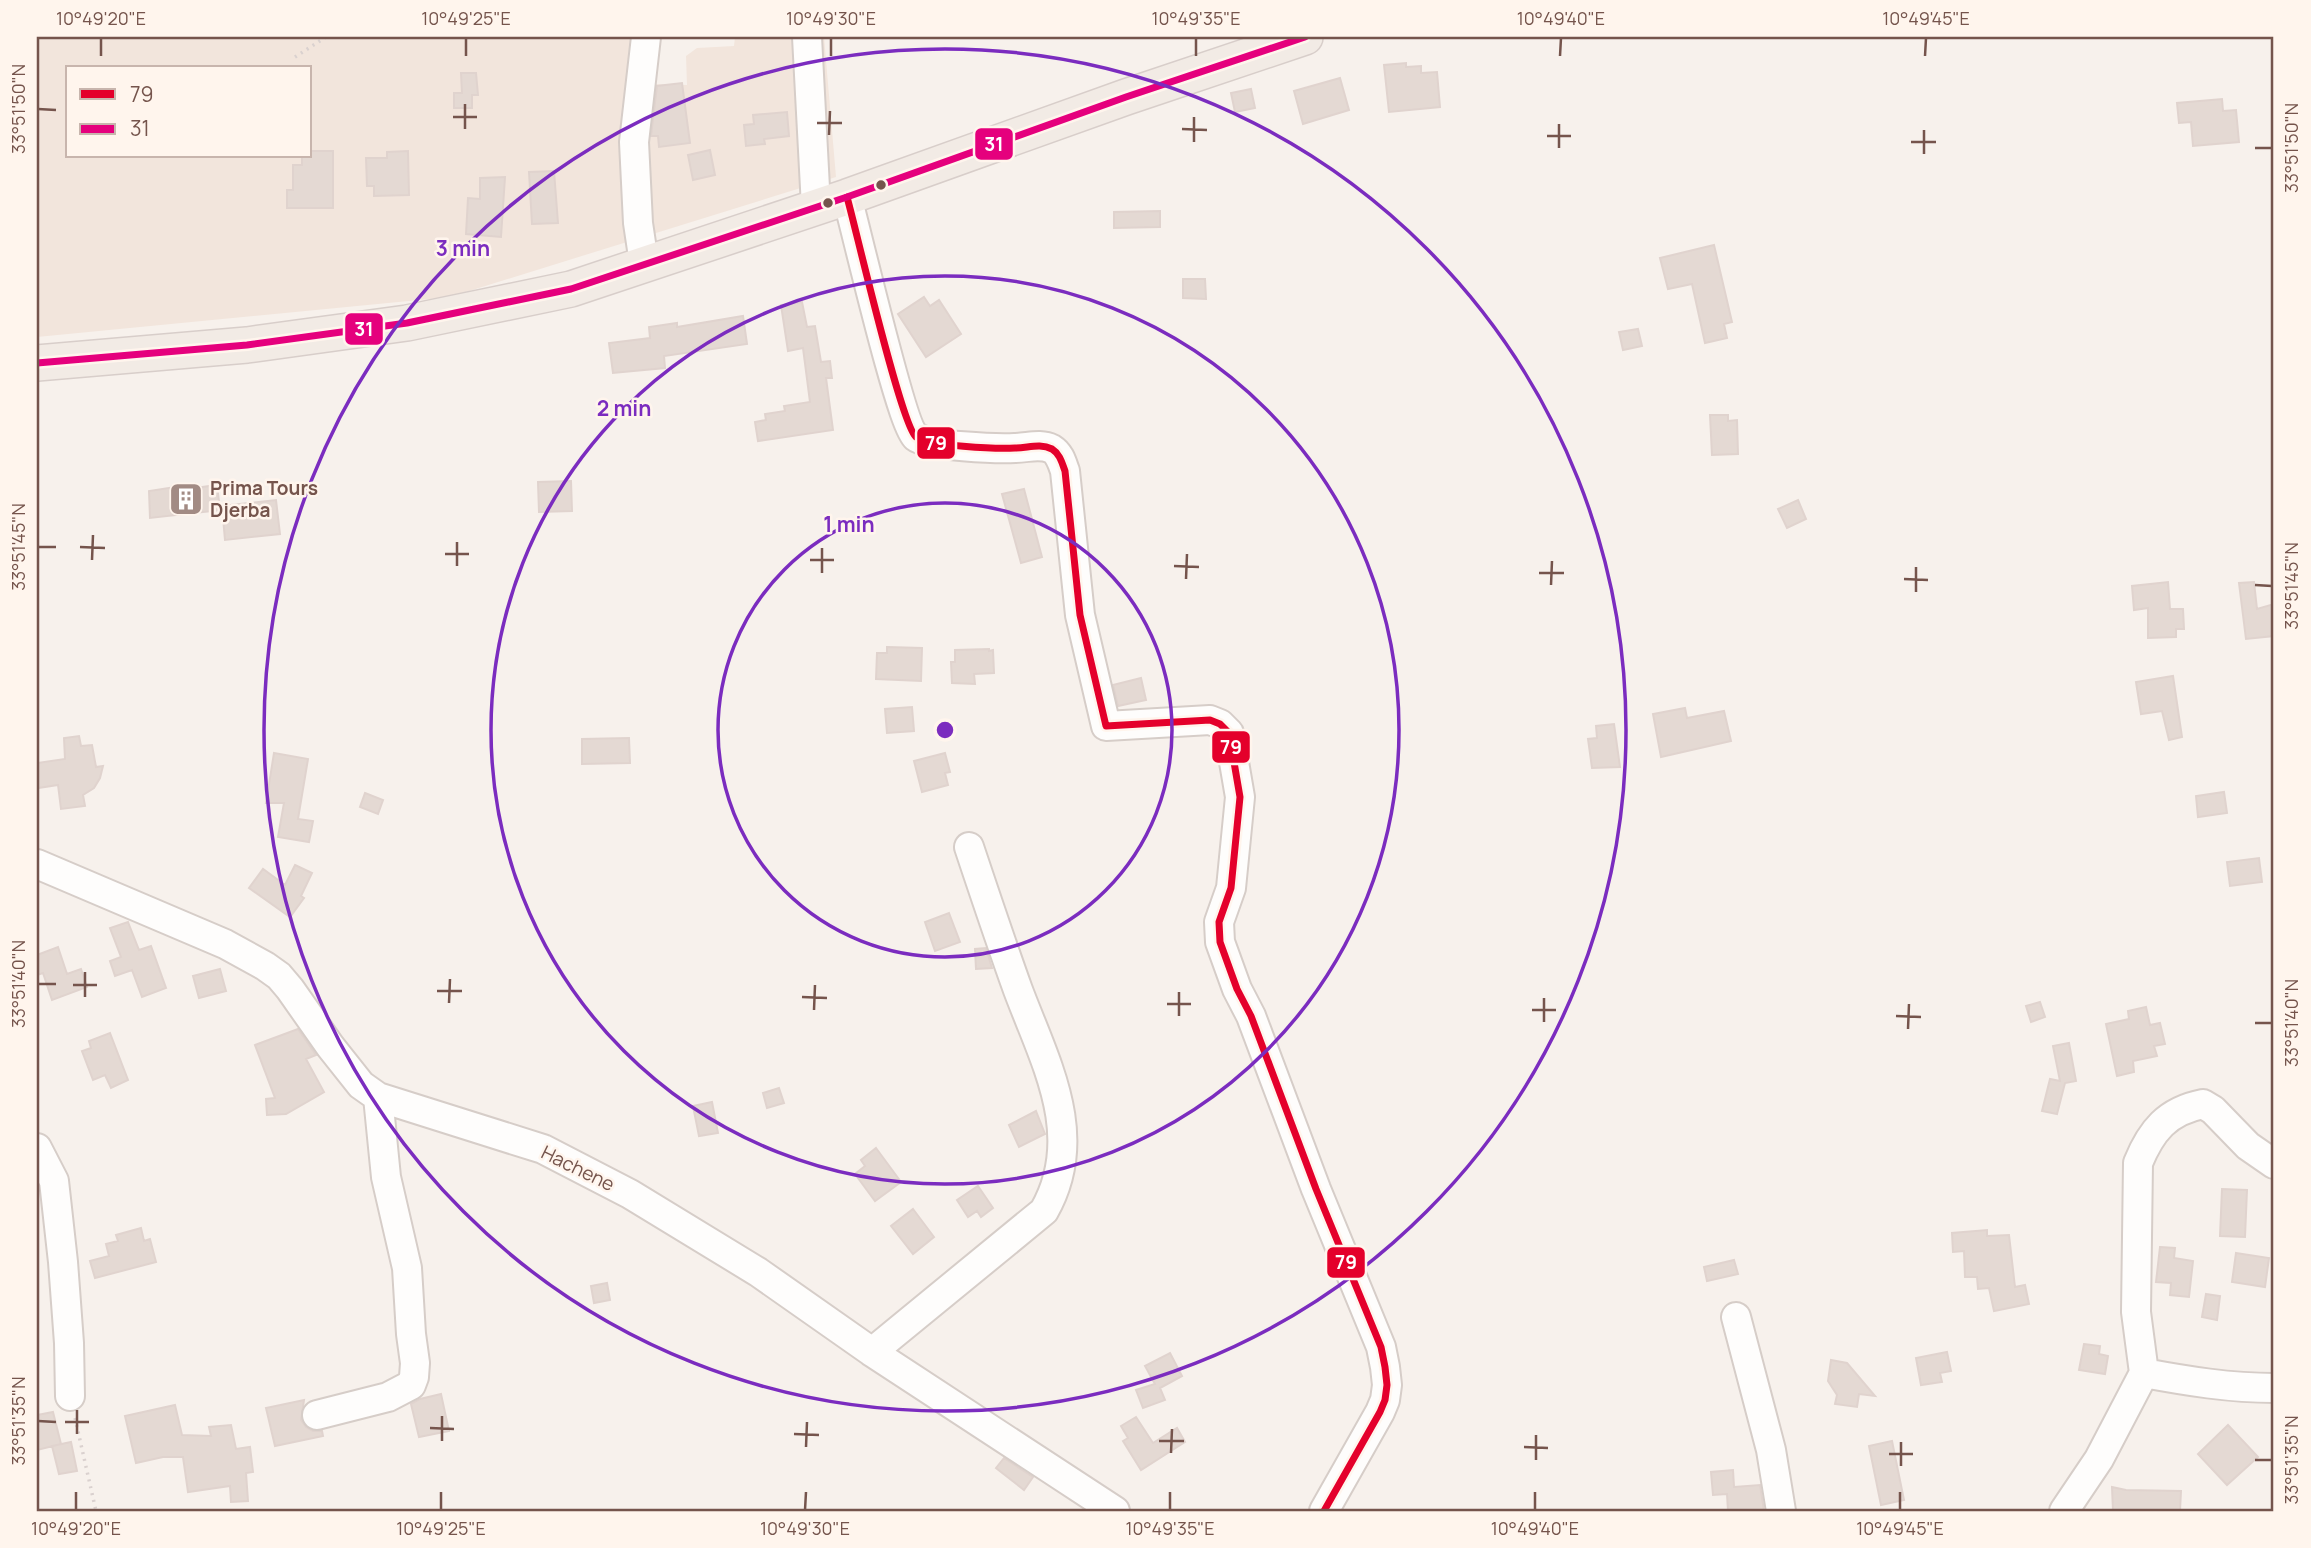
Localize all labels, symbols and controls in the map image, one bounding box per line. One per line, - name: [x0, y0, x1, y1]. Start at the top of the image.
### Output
- text: 10°49'20"E: [56, 6, 146, 30]
- text: 10°49'25"E: [421, 6, 511, 30]
- text: 10°49'30"E: [786, 6, 876, 30]
- text: 10°49'35"E: [1151, 6, 1241, 30]
- text: 10°49'40"E: [1517, 6, 1605, 30]
- text: 10°49'45"E: [1882, 6, 1970, 30]
- text: 33°51'50"N: [6, 64, 30, 154]
- legend: [66, 66, 312, 158]
- text: 79: [130, 80, 154, 108]
- text: 33°51'50"N: [2279, 103, 2303, 193]
- text: 31: [130, 114, 150, 142]
- line badge: 31: [974, 127, 1014, 161]
- text: 31: [984, 131, 1004, 157]
- unlabelled marker: [874, 178, 888, 192]
- unlabelled marker: [821, 196, 835, 210]
- text: 3 min: [436, 234, 490, 262]
- line badge: 31: [344, 312, 384, 346]
- text: 31: [354, 316, 374, 342]
- text: 2 min: [597, 394, 651, 422]
- line badge: 79: [916, 426, 956, 460]
- text: 79: [925, 430, 947, 456]
- place label: Prima Tours Djerba: [210, 475, 318, 523]
- building icon: Prima Tours Djerba: [167, 480, 205, 518]
- text: 33°51'45"N: [6, 503, 30, 591]
- text: 1 min: [823, 510, 875, 538]
- text: 33°51'45"N: [2279, 542, 2303, 630]
- centre of rings: [933, 718, 957, 742]
- line badge: 79: [1211, 730, 1251, 764]
- text: 79: [1220, 734, 1242, 760]
- text: 33°51'40"N: [6, 940, 30, 1028]
- text: 33°51'40"N: [2279, 979, 2303, 1067]
- street label: Hachene: [537, 1139, 619, 1197]
- line badge: 79: [1326, 1246, 1366, 1279]
- text: 79: [1335, 1249, 1357, 1275]
- text: 33°51'35"N: [6, 1377, 30, 1466]
- text: 33°51'35"N: [2279, 1416, 2303, 1505]
- text: 10°49'20"E: [31, 1516, 121, 1540]
- text: 10°49'25"E: [396, 1516, 486, 1540]
- text: 10°49'30"E: [760, 1516, 850, 1540]
- text: 10°49'35"E: [1125, 1516, 1215, 1540]
- text: 10°49'40"E: [1491, 1516, 1579, 1540]
- text: 10°49'45"E: [1856, 1516, 1944, 1540]

